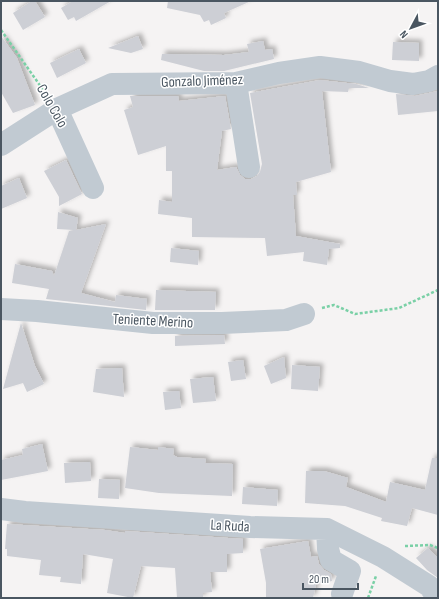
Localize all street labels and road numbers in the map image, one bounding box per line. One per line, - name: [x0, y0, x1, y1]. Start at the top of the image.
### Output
- street label: Gonzalo Jiménez: [161, 70, 244, 92]
- street label: Colo Colo: [32, 81, 72, 131]
- street label: Teniente Merino: [112, 309, 194, 333]
- street label: La Ruda: [210, 515, 250, 537]

